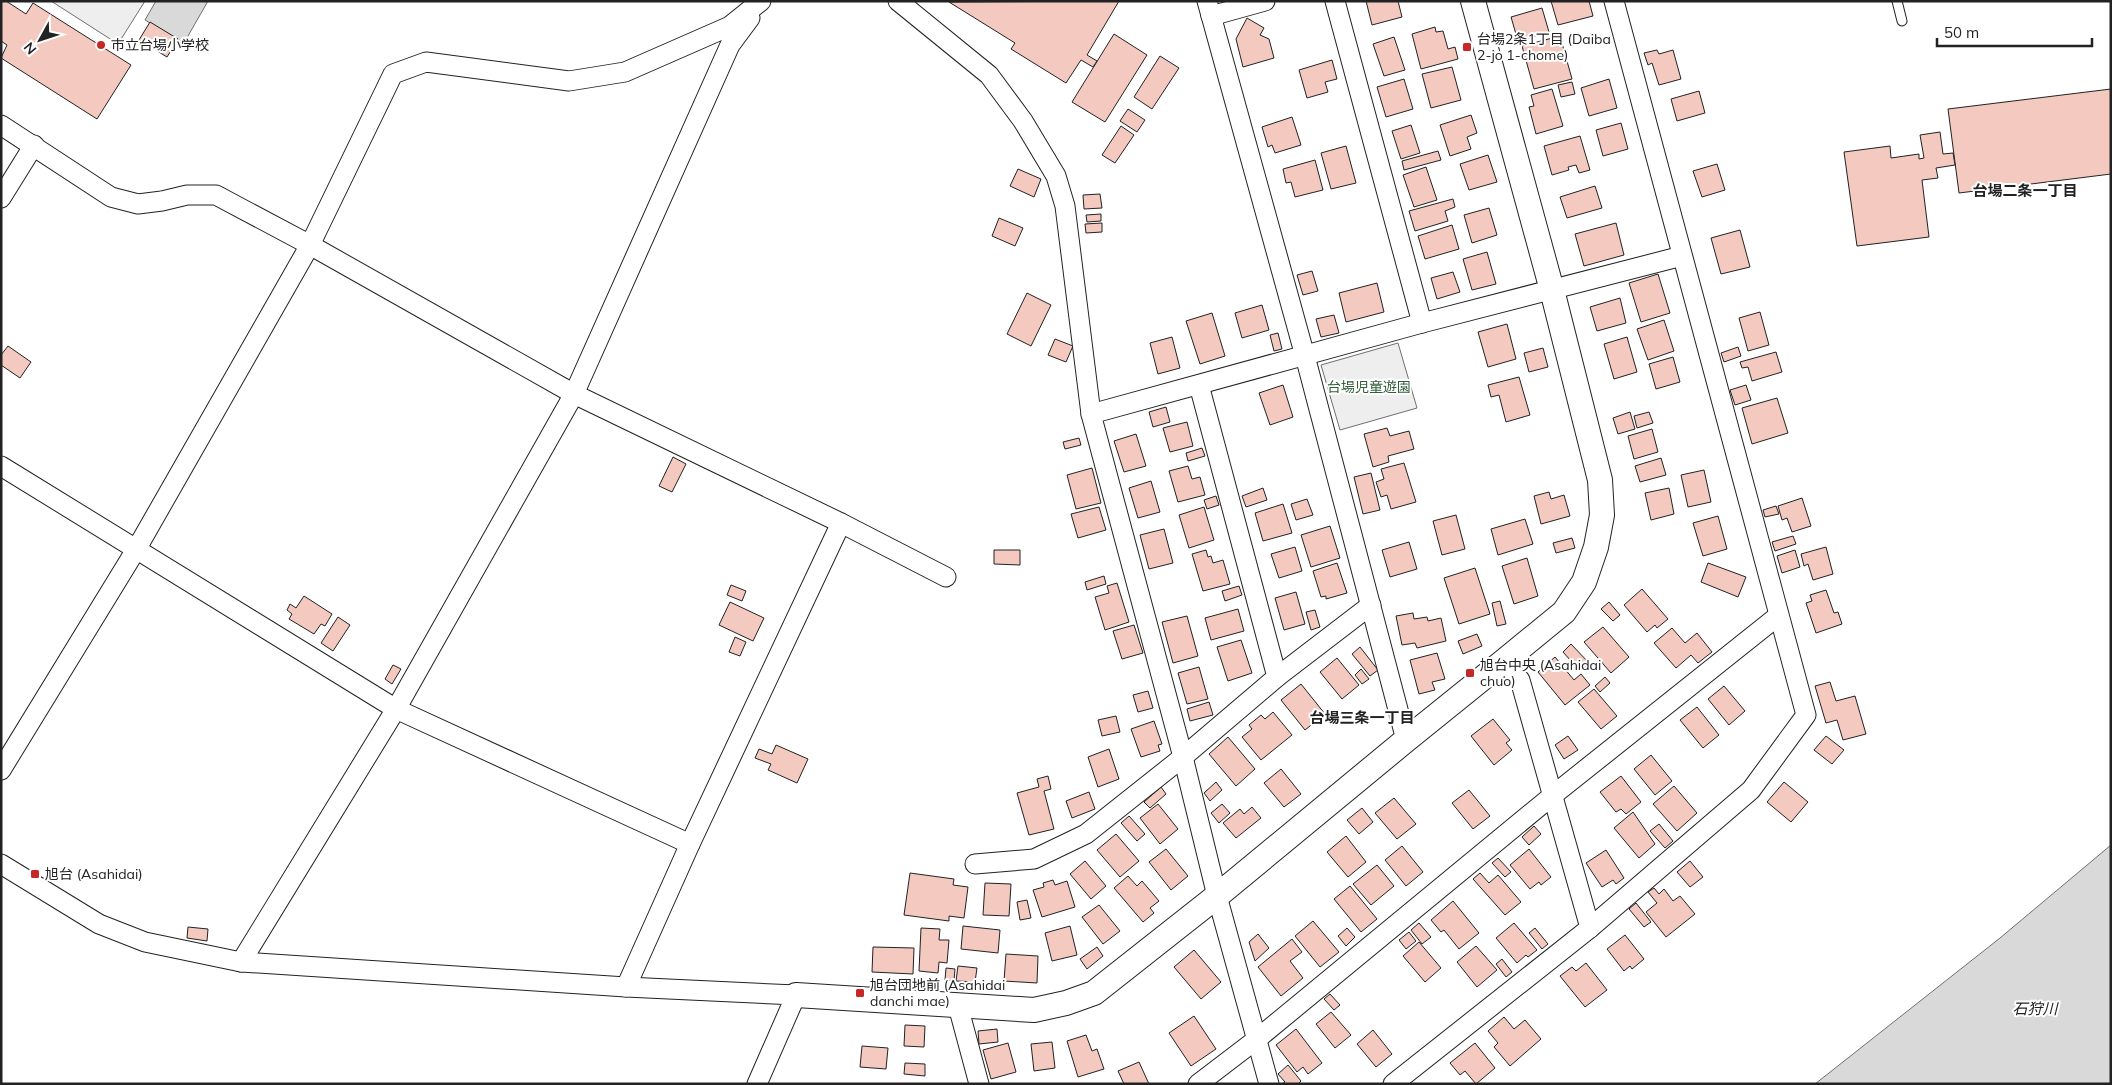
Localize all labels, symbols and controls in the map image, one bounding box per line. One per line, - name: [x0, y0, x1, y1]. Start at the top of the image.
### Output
- north arrow: [15, 15, 65, 65]
- scale bar: [1937, 15, 2092, 47]
- text: 50 m: [1944, 23, 1979, 42]
- place label: 台場2条1丁目 (Daiba 2-jo 1-chome): [1477, 30, 1611, 64]
- place label: 市立台場小学校: [111, 36, 209, 54]
- text: N: [20, 39, 40, 58]
- marker: 市立台場小学校: [95, 39, 107, 51]
- marker: 台場2条1丁目 (Daiba 2-jo 1-chome): [1461, 41, 1473, 53]
- district label: 台場二条一丁目: [1972, 181, 2078, 200]
- park label: 台場児童遊園: [1327, 378, 1411, 396]
- place label: 旭台中央 (Asahidai chuo): [1480, 656, 1601, 690]
- marker: 旭台中央 (Asahidai chuo): [1464, 667, 1476, 679]
- district label: 台場三条一丁目: [1309, 708, 1415, 727]
- place label: 旭台 (Asahidai): [45, 865, 143, 883]
- marker: 旭台 (Asahidai): [29, 868, 41, 880]
- place label: 旭台団地前 (Asahidai danchi mae): [870, 976, 1005, 1010]
- marker: 旭台団地前 (Asahidai danchi mae): [854, 987, 866, 999]
- water label: 石狩川: [2012, 999, 2059, 1018]

